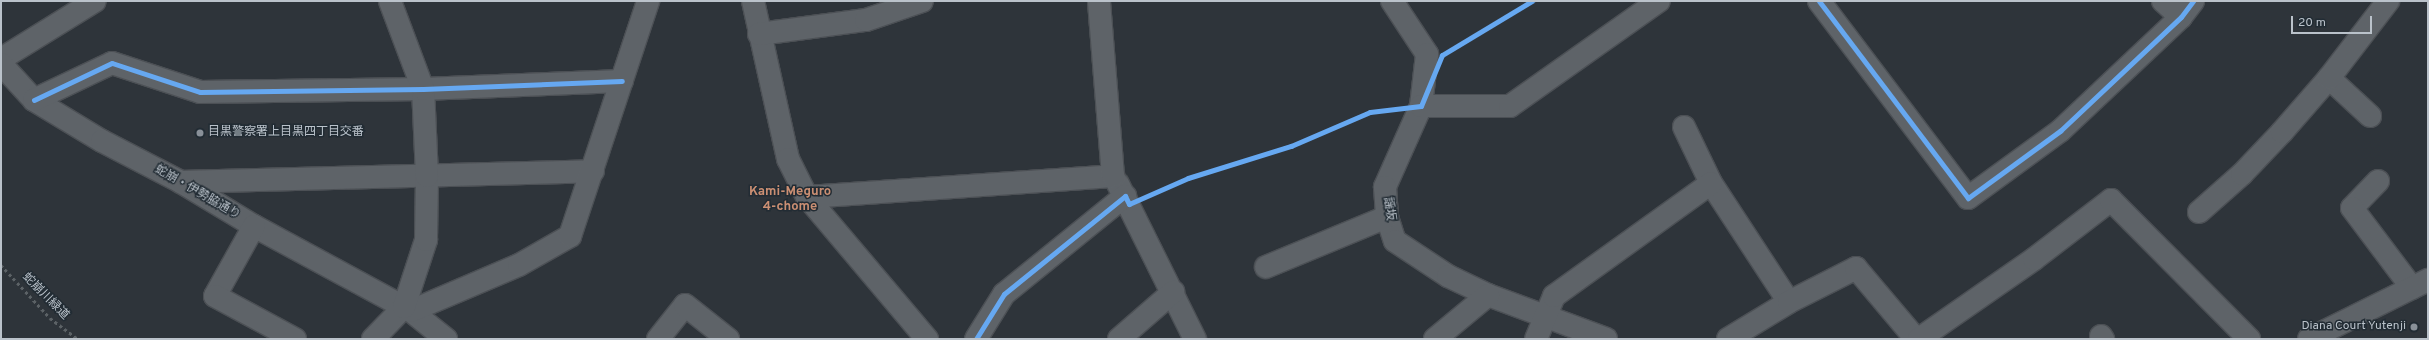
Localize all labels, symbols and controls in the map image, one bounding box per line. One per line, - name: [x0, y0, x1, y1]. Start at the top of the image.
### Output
- scale bar: [2293, 8, 2374, 34]
- text: 20 m: [2298, 15, 2326, 31]
- place label: 目黒警察署上目黒四丁目交番: [208, 126, 364, 140]
- marker: 目黒警察署上目黒四丁目交番: [195, 128, 205, 138]
- street label: 蛇崩・伊勢脇通り: [152, 163, 242, 223]
- district label: Kami-Meguro 4-chome: [749, 185, 831, 216]
- street label: 謡坂: [1379, 196, 1397, 222]
- street label: 蛇崩川緑道: [19, 271, 71, 323]
- place label: Diana Court Yutenji: [2301, 320, 2406, 334]
- marker: Diana Court Yutenji: [2409, 322, 2419, 332]

